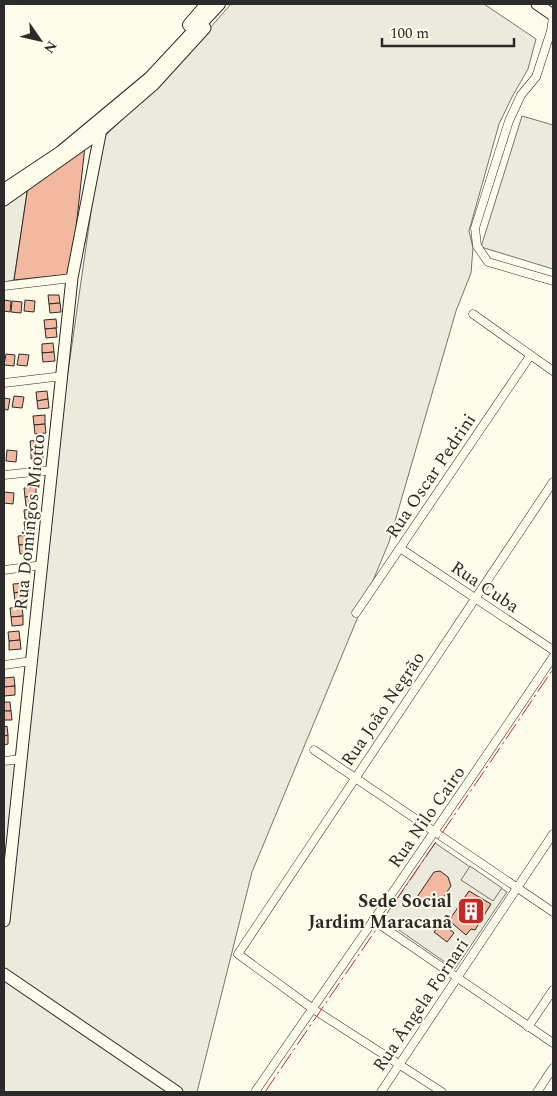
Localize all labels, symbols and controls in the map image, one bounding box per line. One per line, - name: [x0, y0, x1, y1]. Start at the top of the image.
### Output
- north arrow: [15, 15, 65, 65]
- scale bar: [382, 15, 514, 47]
- text: 100 m: [390, 22, 429, 45]
- text: N: [38, 36, 62, 58]
- street label: Rua Oscar Pedrini: [379, 408, 483, 544]
- street label: Rua Domingos Miotto: [7, 433, 53, 611]
- street label: Rua Cuba: [445, 554, 525, 620]
- street label: Rua João Negrão: [335, 646, 431, 772]
- street label: Rua Nilo Cairo: [382, 760, 472, 874]
- place label: Sede Social Jardim Maracanã: [308, 888, 453, 936]
- building icon: Sede Social Jardim Maracanã: [456, 896, 486, 926]
- street label: Rua Ângela Fornari: [366, 933, 476, 1077]

